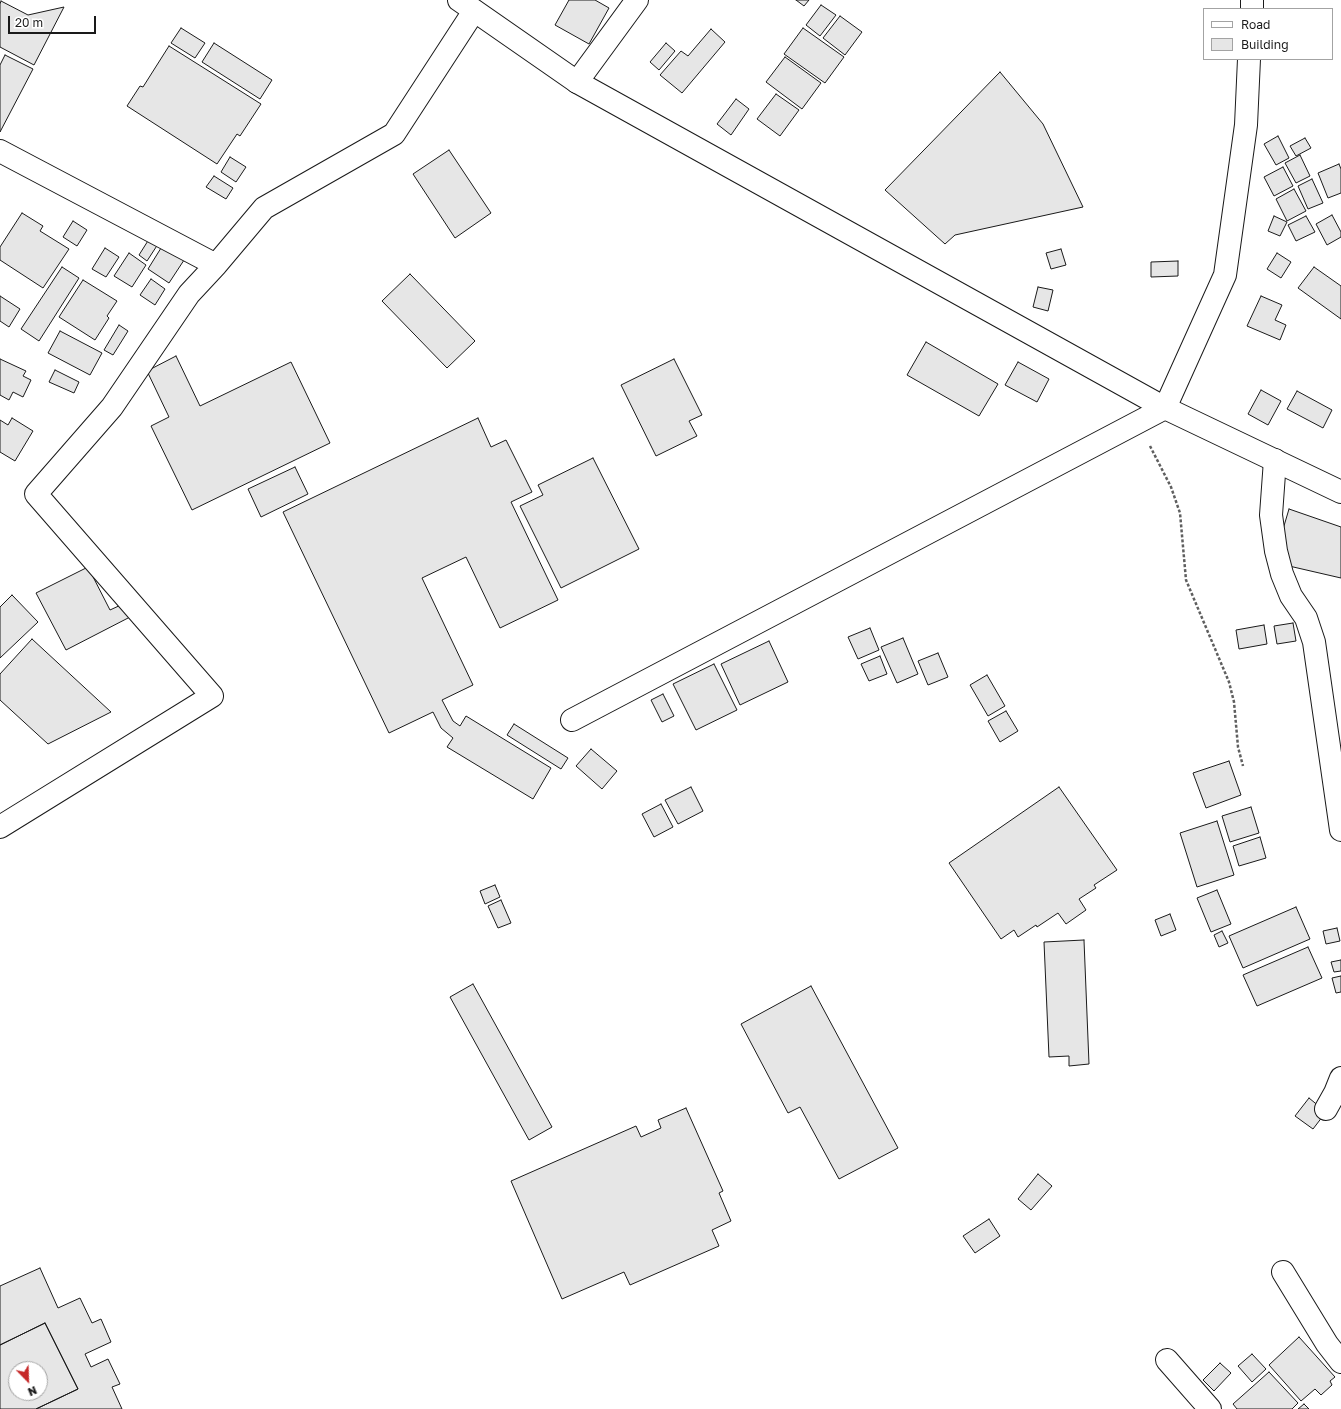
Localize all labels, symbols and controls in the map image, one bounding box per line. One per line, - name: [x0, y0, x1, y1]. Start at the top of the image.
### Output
- scale bar: [10, 8, 98, 34]
- legend: [1203, 8, 1333, 60]
- text: 20 m: [15, 15, 43, 30]
- text: Road: [1241, 17, 1270, 32]
- text: Building: [1241, 37, 1289, 52]
- north arrow: [8, 1361, 48, 1401]
- text: N: [26, 1384, 39, 1399]

